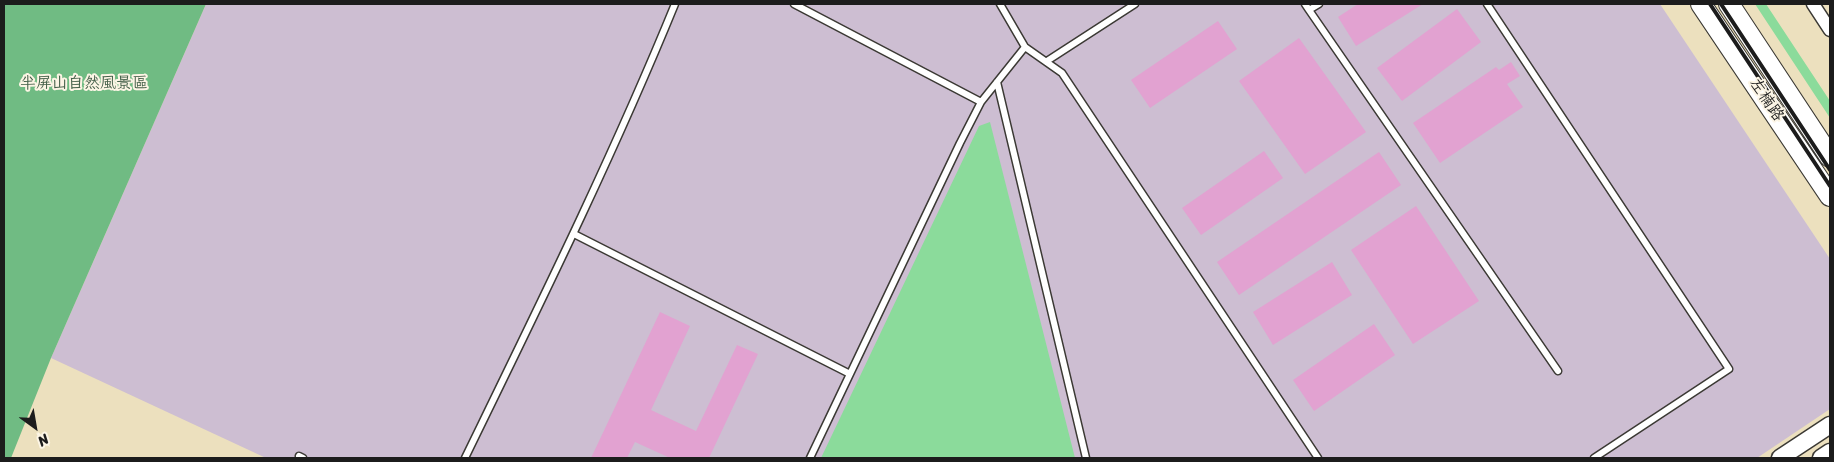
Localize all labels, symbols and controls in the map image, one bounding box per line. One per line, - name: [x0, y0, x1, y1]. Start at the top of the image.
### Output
- park label: 半屏山自然風景區: [20, 74, 148, 94]
- street label: 左楠路: [1745, 75, 1787, 125]
- north arrow: [10, 402, 60, 452]
- text: N: [32, 427, 54, 453]

